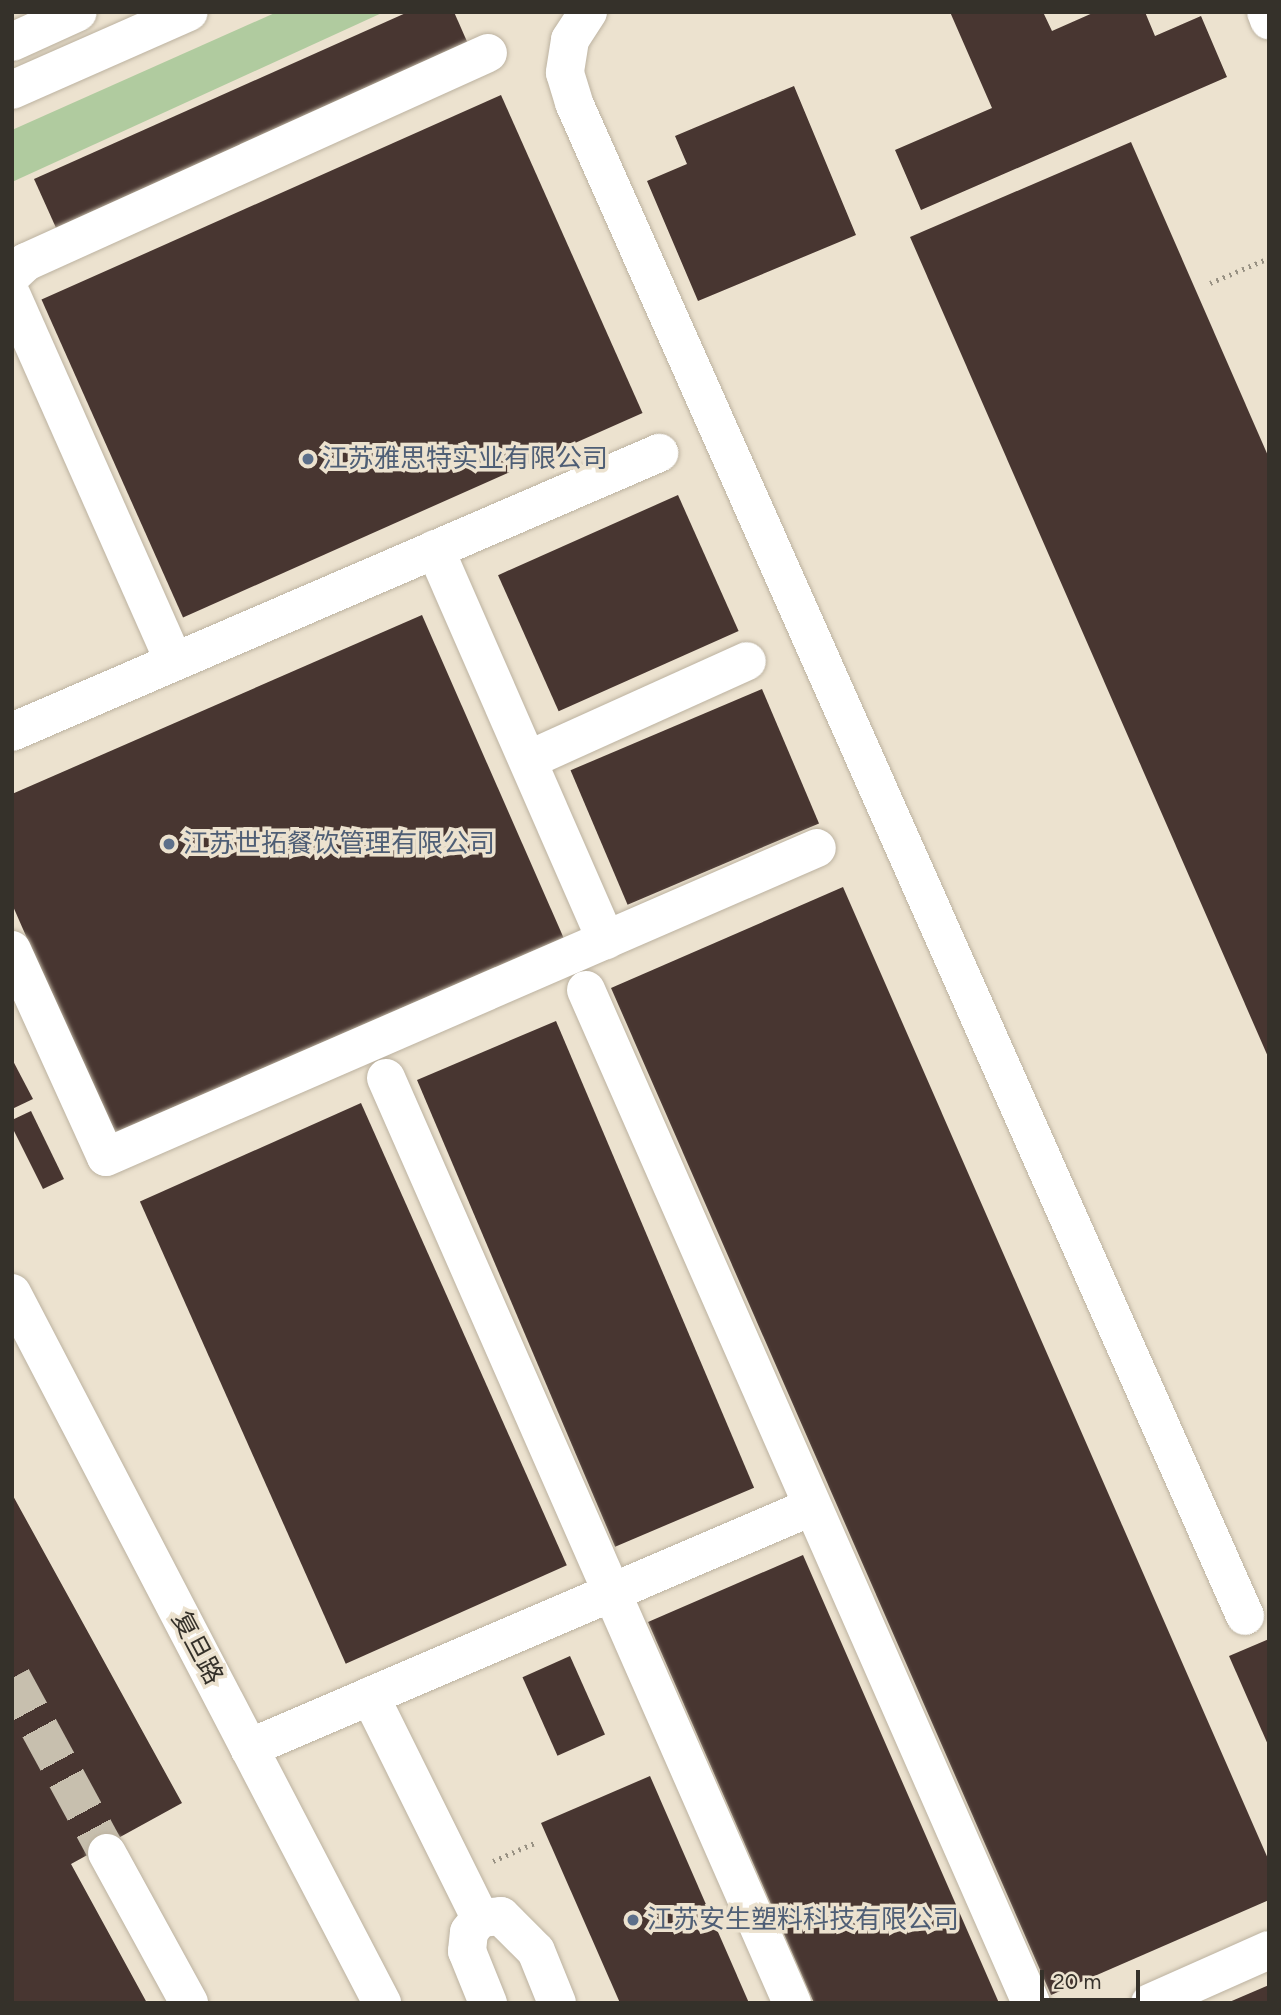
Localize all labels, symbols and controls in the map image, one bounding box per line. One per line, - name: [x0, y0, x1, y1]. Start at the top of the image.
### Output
- place label: 江苏雅思特实业有限公司: [322, 443, 608, 475]
- marker: 江苏雅思特实业有限公司: [300, 451, 316, 467]
- place label: 江苏世拓餐饮管理有限公司: [183, 828, 495, 860]
- marker: 江苏世拓餐饮管理有限公司: [161, 836, 177, 852]
- street label: 复旦路: [165, 1606, 229, 1690]
- place label: 江苏安生塑料科技有限公司: [647, 1904, 959, 1936]
- marker: 江苏安生塑料科技有限公司: [625, 1912, 641, 1928]
- scale bar: [1043, 1955, 1143, 1999]
- text: 20 m: [1053, 1969, 1101, 1994]

